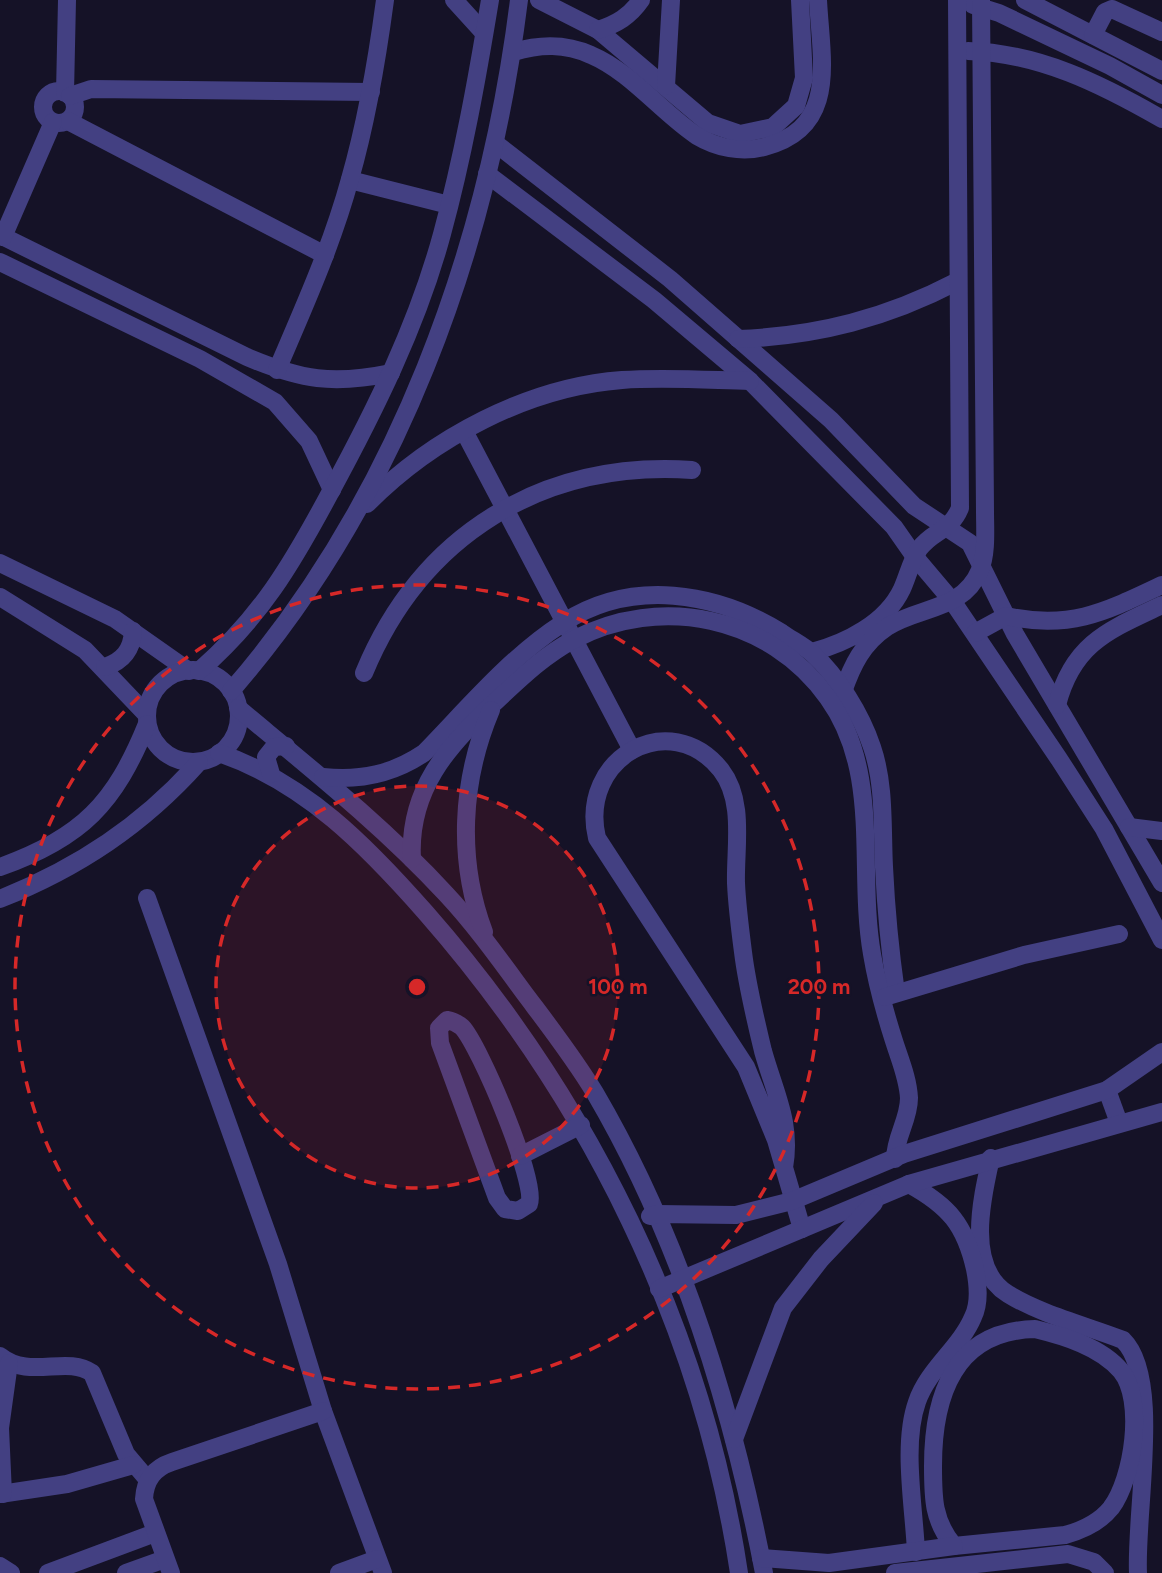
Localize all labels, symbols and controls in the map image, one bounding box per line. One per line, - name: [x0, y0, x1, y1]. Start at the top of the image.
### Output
- text: 100 m: [588, 974, 648, 999]
- text: 200 m: [788, 974, 850, 999]
- centre of rings: [405, 975, 429, 999]

